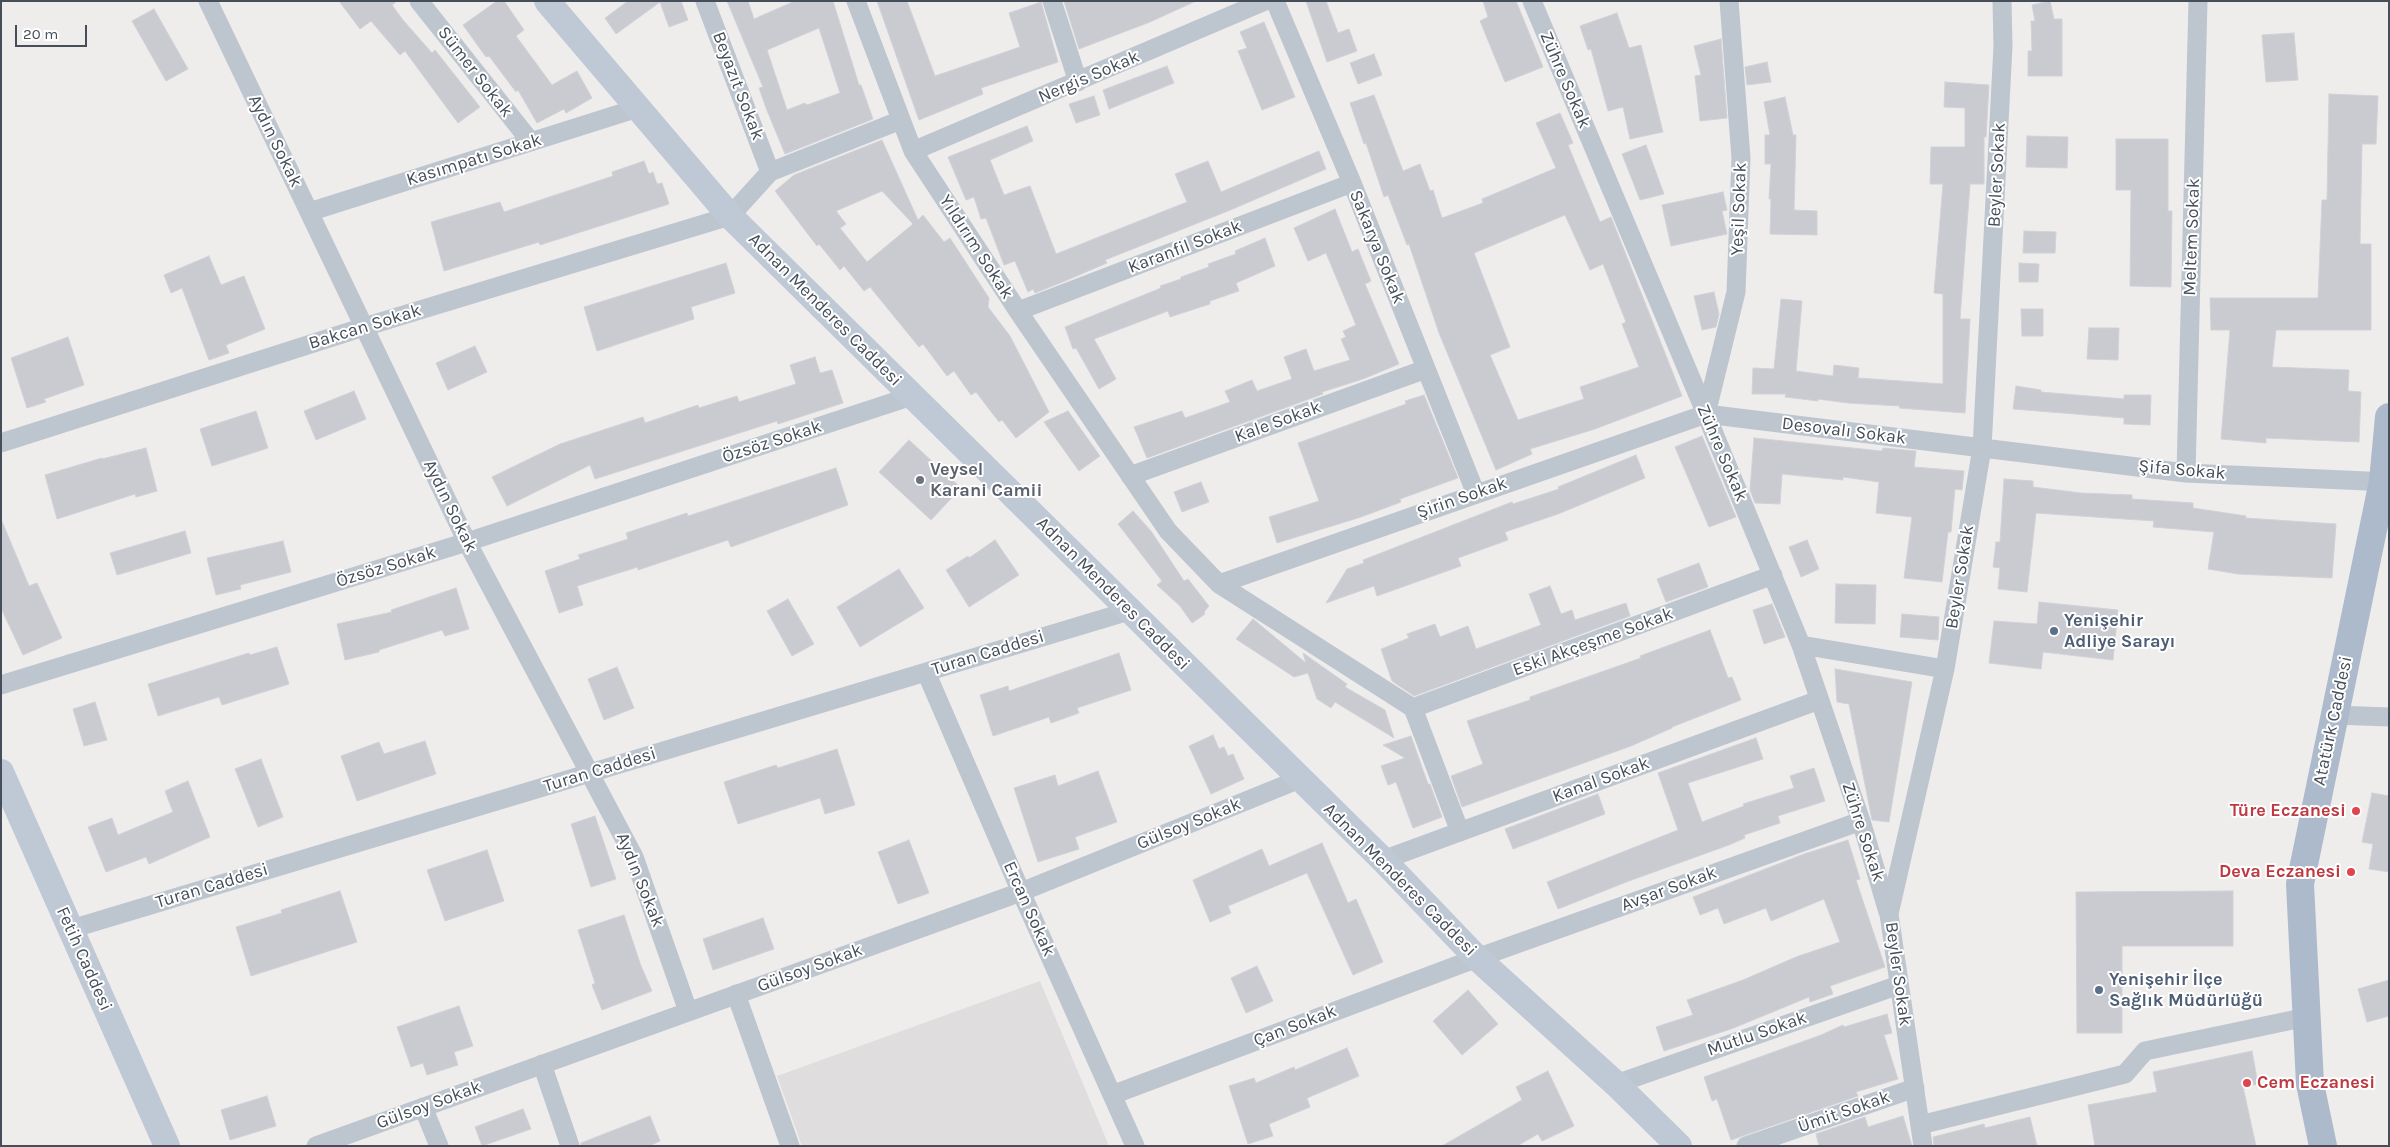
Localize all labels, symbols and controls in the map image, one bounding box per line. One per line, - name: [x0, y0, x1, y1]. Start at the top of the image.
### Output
- scale bar: [18, 15, 90, 47]
- street label: Sümer Sokak: [433, 22, 517, 122]
- text: 20 m: [23, 25, 58, 43]
- street label: Zühre Sokak: [1535, 28, 1595, 132]
- street label: Beyazıt Sokak: [707, 29, 769, 143]
- street label: Nergis Sokak: [1035, 46, 1143, 108]
- street label: Aydın Sokak: [243, 91, 307, 191]
- street label: Beyler Sokak: [1983, 122, 2011, 228]
- street label: Kasımpatı Sokak: [404, 129, 544, 191]
- street label: Yeşil Sokak: [1727, 162, 1751, 256]
- street label: Meltem Sokak: [2179, 178, 2205, 296]
- street label: Sakarya Sokak: [1344, 187, 1410, 307]
- street label: Yıldırım Sokak: [934, 191, 1018, 303]
- street label: Karanfil Sokak: [1125, 215, 1245, 279]
- street label: Adnan Menderes Caddesi: [744, 229, 906, 391]
- street label: Bakcan Sokak: [306, 300, 424, 354]
- street label: Kale Sokak: [1232, 396, 1324, 448]
- street label: Zühre Sokak: [1692, 401, 1752, 505]
- street label: Desovalı Sokak: [1781, 413, 1907, 449]
- street label: Özsöz Sokak: [720, 416, 824, 468]
- street label: Şifa Sokak: [2137, 455, 2227, 485]
- street label: Aydın Sokak: [418, 456, 482, 556]
- place label: Veysel Karani Camii: [930, 459, 1042, 502]
- street label: Şirin Sokak: [1414, 472, 1510, 524]
- marker: Veysel Karani Camii: [914, 474, 926, 486]
- street label: Adnan Menderes Caddesi: [1032, 513, 1194, 675]
- street label: Beyler Sokak: [1941, 524, 1979, 630]
- street label: Özsöz Sokak: [334, 542, 438, 592]
- street label: Eski Akçeşme Sokak: [1510, 603, 1676, 681]
- place label: Yenişehir Adliye Sarayı: [2064, 610, 2175, 652]
- marker: Yenişehir Adliye Sarayı: [2048, 625, 2060, 637]
- street label: Turan Caddesi: [929, 626, 1047, 680]
- street label: Atatürk Caddesi: [2309, 654, 2357, 788]
- street label: Turan Caddesi: [541, 743, 659, 797]
- street label: Kanal Sokak: [1549, 752, 1653, 808]
- street label: Zühre Sokak: [1837, 780, 1889, 884]
- street label: Gülsoy Sokak: [1134, 793, 1244, 855]
- street label: Adnan Menderes Caddesi: [1319, 799, 1481, 961]
- place label: Türe Eczanesi: [2230, 800, 2346, 822]
- marker: Türe Eczanesi: [2350, 805, 2362, 817]
- street label: Aydın Sokak: [611, 829, 669, 931]
- street label: Ercan Sokak: [998, 858, 1060, 960]
- street label: Turan Caddesi: [153, 859, 271, 913]
- place label: Deva Eczanesi: [2219, 861, 2341, 883]
- street label: Avşar Sokak: [1618, 862, 1720, 916]
- marker: Deva Eczanesi: [2345, 866, 2357, 878]
- street label: Fetih Caddesi: [51, 904, 117, 1014]
- street label: Beyler Sokak: [1880, 921, 1916, 1027]
- street label: Gülsoy Sokak: [754, 939, 866, 997]
- place label: Yenişehir İlçe Sağlık Müdürlüğü: [2109, 969, 2263, 1012]
- marker: Yenişehir İlçe Sağlık Müdürlüğü: [2093, 984, 2105, 996]
- street label: Çan Sokak: [1251, 1000, 1339, 1052]
- street label: Mutlu Sokak: [1704, 1007, 1810, 1061]
- place label: Cem Eczanesi: [2257, 1072, 2375, 1094]
- street label: Gülsoy Sokak: [373, 1076, 485, 1134]
- marker: Cem Eczanesi: [2241, 1077, 2253, 1089]
- street label: Ümit Sokak: [1795, 1086, 1893, 1138]

